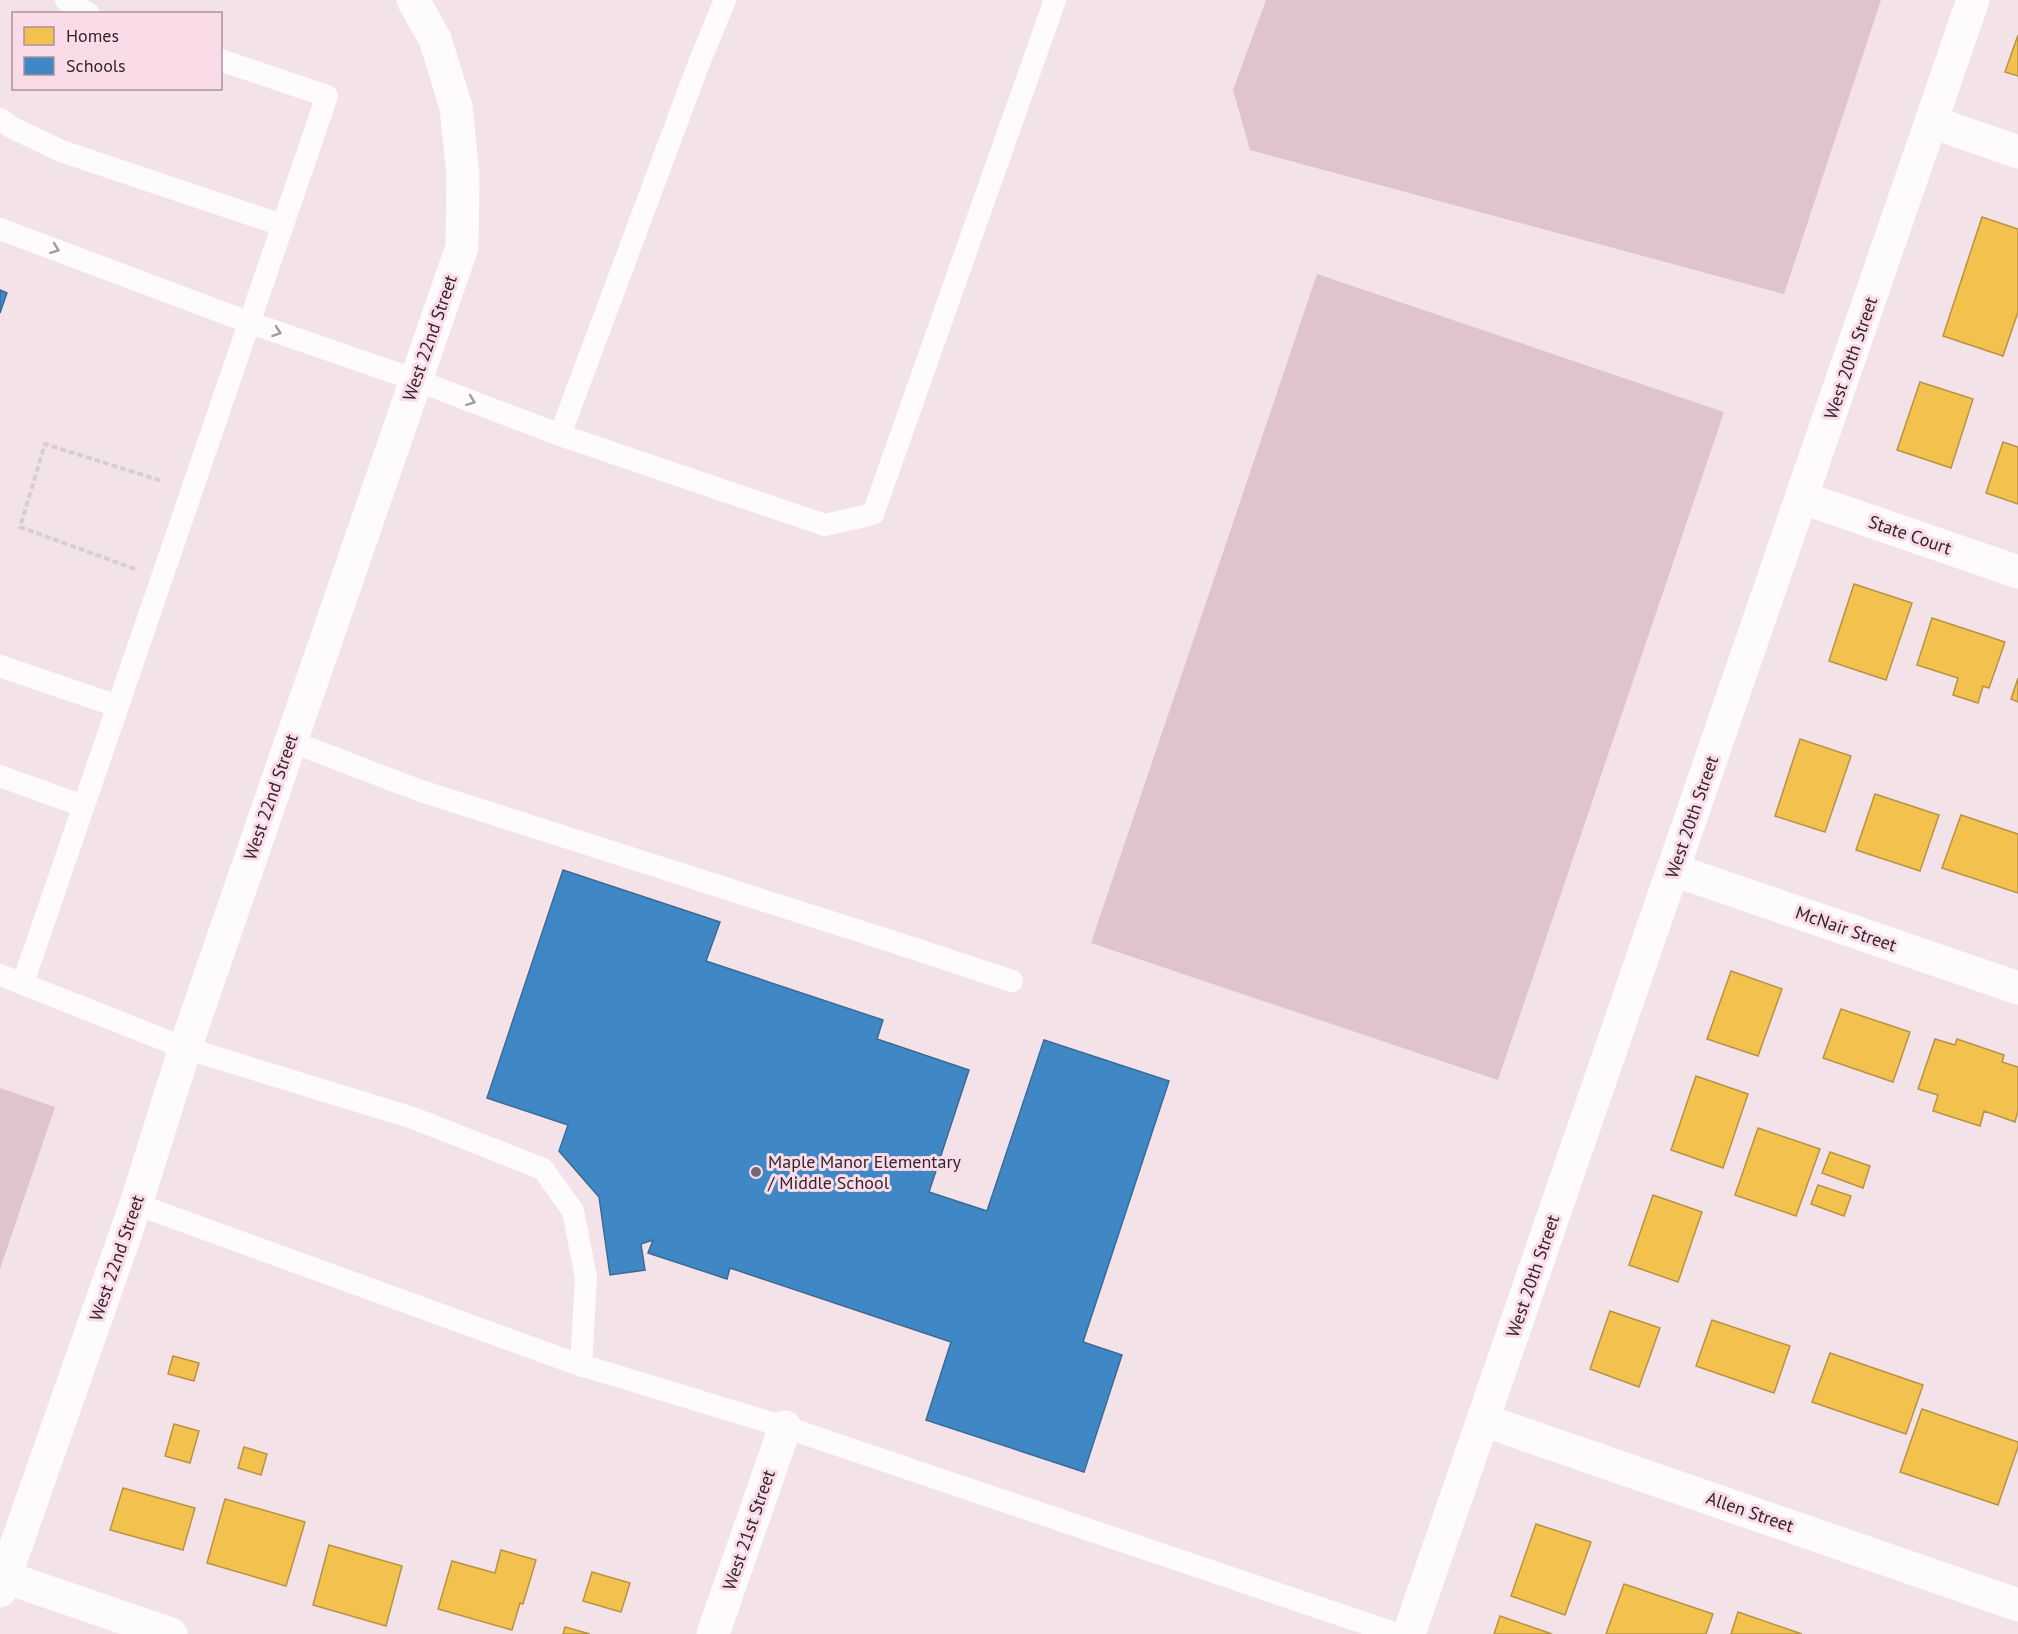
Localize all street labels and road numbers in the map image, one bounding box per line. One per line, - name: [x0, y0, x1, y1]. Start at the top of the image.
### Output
- street label: West 22nd Street: [397, 272, 462, 404]
- street label: West 20th Street: [1819, 294, 1882, 422]
- street label: State Court: [1866, 510, 1955, 559]
- street label: West 22nd Street: [238, 731, 303, 863]
- street label: West 20th Street: [1660, 753, 1723, 881]
- street label: McNair Street: [1793, 901, 1900, 957]
- street label: West 22nd Street: [84, 1192, 149, 1324]
- street label: West 20th Street: [1501, 1212, 1564, 1340]
- street label: West 21st Street: [717, 1467, 780, 1593]
- street label: Allen Street: [1703, 1486, 1797, 1537]

